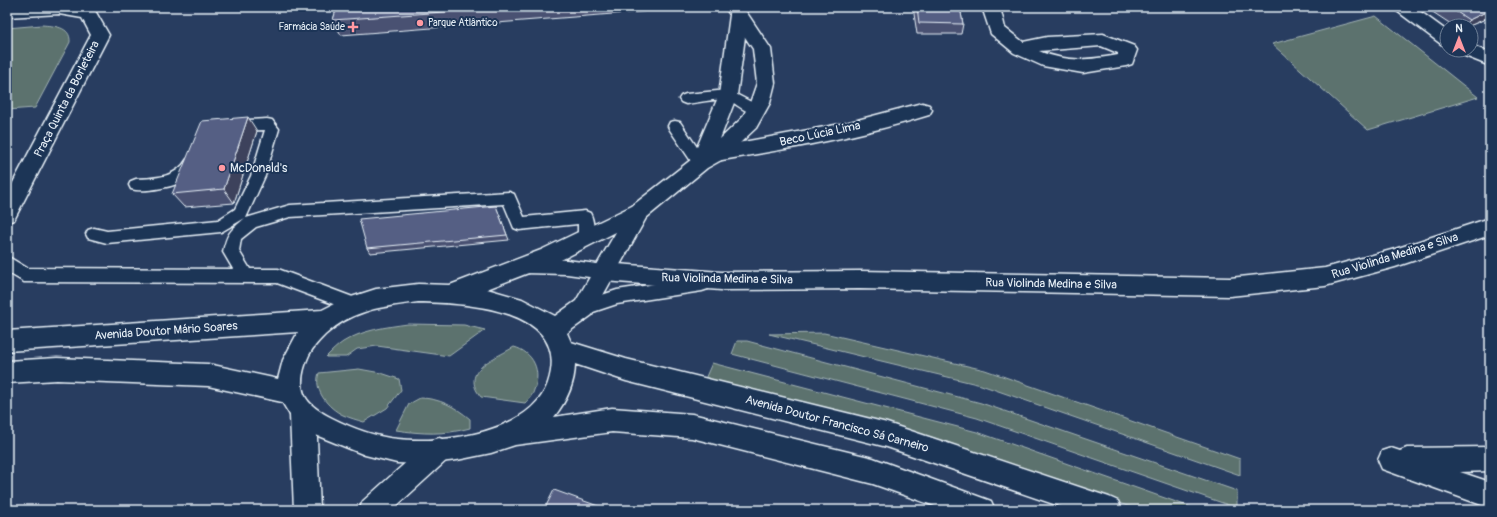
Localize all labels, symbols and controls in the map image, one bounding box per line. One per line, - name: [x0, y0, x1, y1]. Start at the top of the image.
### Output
- place label: Parque Atlântico: [428, 17, 498, 29]
- marker: Parque Atlântico: [415, 18, 425, 28]
- north arrow: [1439, 18, 1479, 58]
- place label: Farmácia Saúde: [279, 21, 345, 33]
- marker: Farmácia Saúde: [348, 22, 358, 32]
- text: N: [1455, 22, 1463, 35]
- street label: Praça Quinta da Borleteira: [31, 38, 103, 160]
- street label: Beco Lúcia Lima: [778, 118, 862, 150]
- place label: McDonald's: [230, 161, 288, 176]
- marker: McDonald's: [217, 163, 227, 173]
- street label: Rua Violinda Medina e Silva: [1330, 229, 1461, 282]
- street label: Rua Violinda Medina e Silva: [661, 270, 793, 288]
- street label: Rua Violinda Medina e Silva: [985, 275, 1117, 293]
- street label: Avenida Doutor Mário Soares: [94, 318, 239, 343]
- street label: Avenida Doutor Francisco Sá Carneiro: [744, 392, 931, 456]

